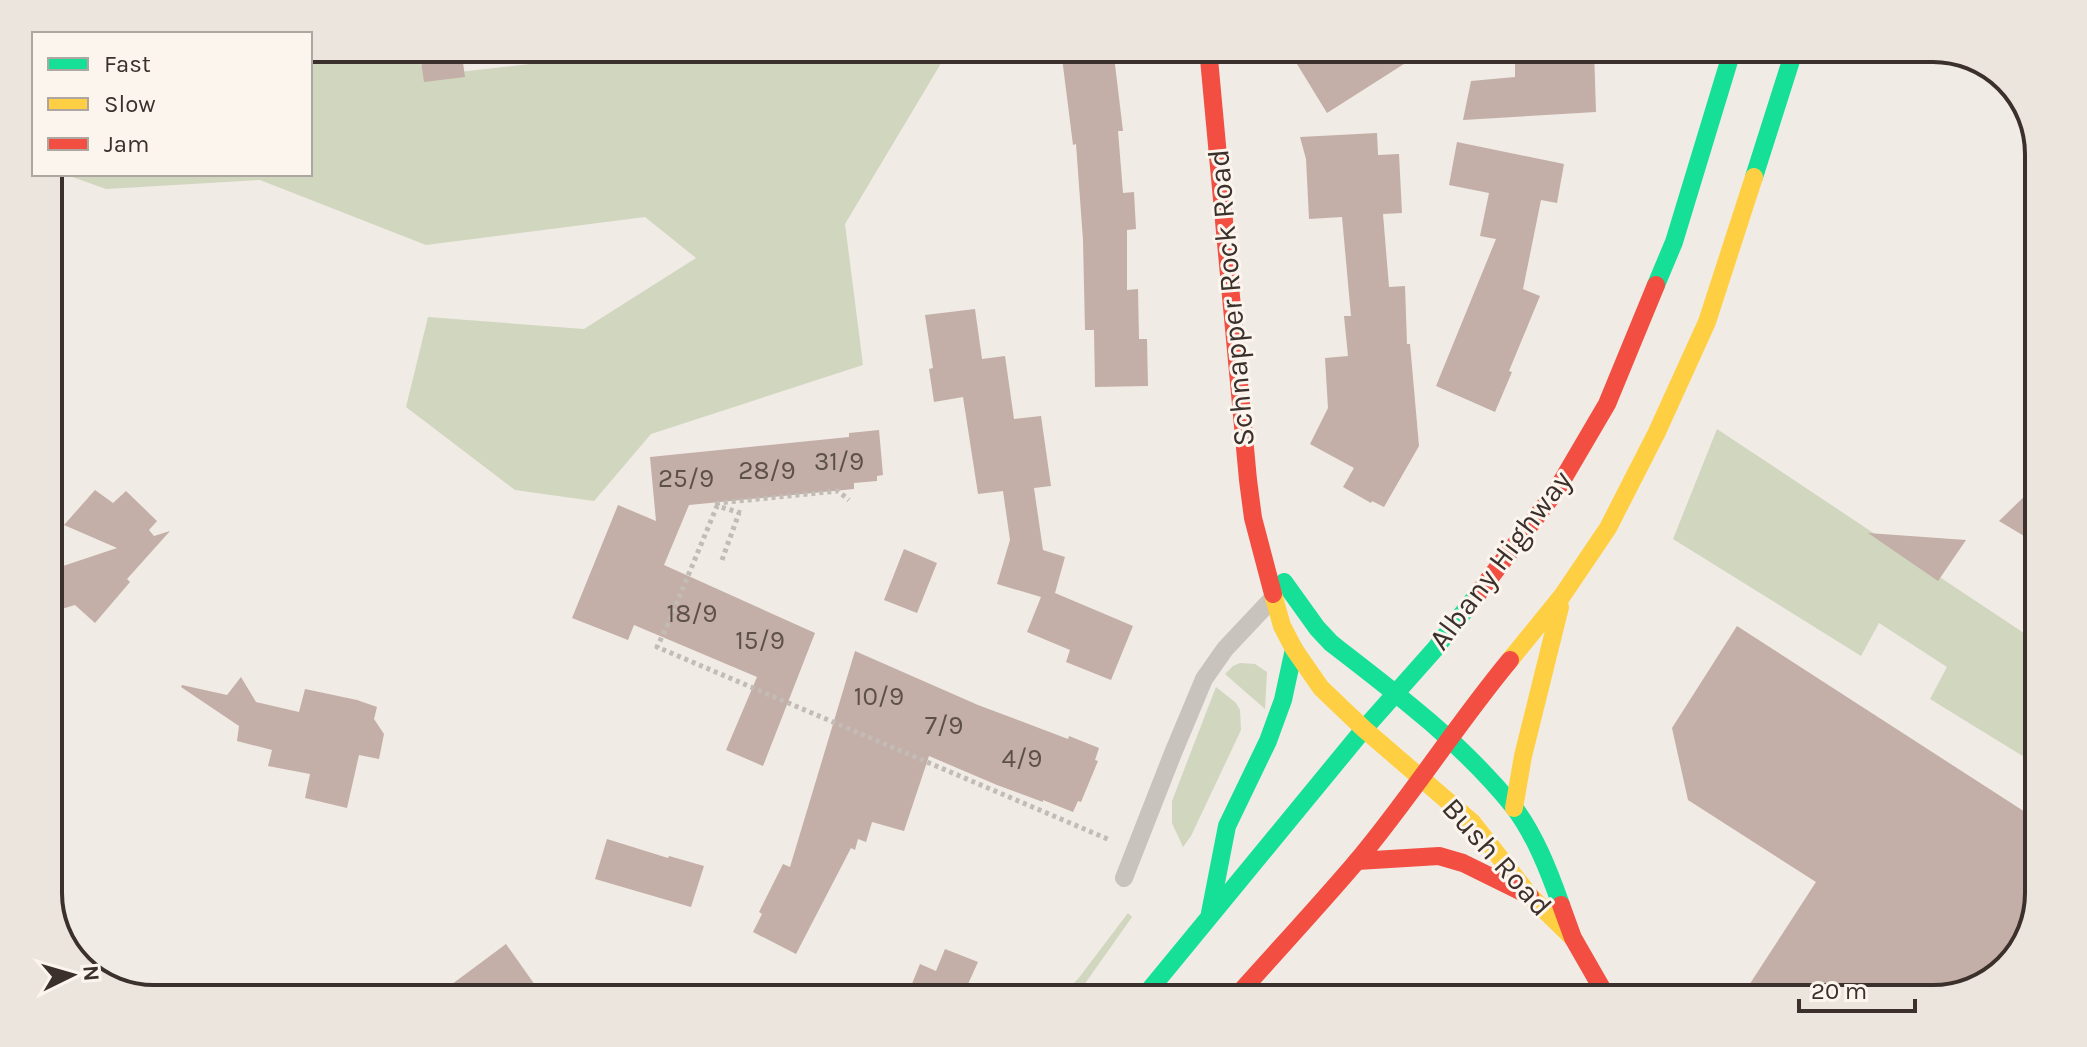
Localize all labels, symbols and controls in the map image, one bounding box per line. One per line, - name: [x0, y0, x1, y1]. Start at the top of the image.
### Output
- legend: [32, 32, 312, 176]
- text: Fast: [104, 50, 151, 78]
- text: Slow: [104, 90, 156, 118]
- text: Jam: [104, 130, 149, 158]
- street label: Schnapper Rock Road: [1200, 148, 1262, 448]
- house number: 31/9: [814, 446, 864, 477]
- house number: 28/9: [738, 455, 796, 486]
- house number: 25/9: [658, 463, 714, 494]
- street label: Albany Highway: [1421, 463, 1579, 657]
- house number: 18/9: [667, 598, 717, 629]
- house number: 15/9: [735, 625, 785, 656]
- house number: 10/9: [854, 681, 904, 712]
- house number: 7/9: [925, 710, 963, 741]
- house number: 4/9: [1002, 743, 1042, 774]
- street label: Bush Road: [1434, 790, 1560, 924]
- north arrow: [32, 935, 112, 1015]
- scale bar: [1799, 963, 1915, 1013]
- text: N: [77, 964, 105, 982]
- text: 20 m: [1811, 977, 1867, 1005]

